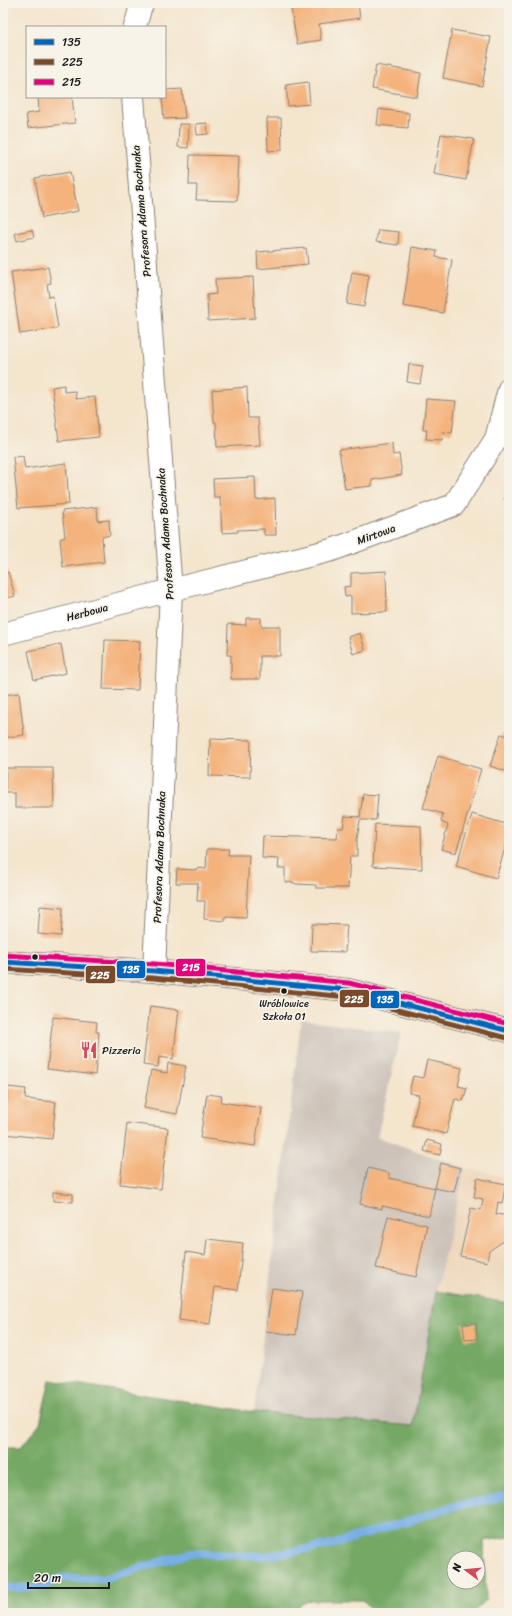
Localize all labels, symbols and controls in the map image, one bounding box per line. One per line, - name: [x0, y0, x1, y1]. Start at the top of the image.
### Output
- legend: [26, 26, 166, 98]
- text: 135: [62, 31, 81, 53]
- text: 225: [62, 51, 83, 73]
- text: 215: [62, 71, 81, 93]
- street label: Profesora Adama Bochnaka: [126, 144, 157, 278]
- street label: Profesora Adama Bochnaka: [151, 467, 180, 600]
- street label: Mirtowa: [354, 519, 399, 550]
- street label: Herbowa: [64, 598, 111, 627]
- street label: Profesora Adama Bochnaka: [148, 790, 171, 923]
- unlabelled marker: [30, 952, 40, 962]
- line badge: 215: [175, 958, 206, 977]
- text: 215: [181, 958, 200, 977]
- line badge: 135: [116, 960, 146, 979]
- text: 135: [122, 960, 140, 979]
- line badge: 225: [85, 965, 116, 984]
- text: 225: [89, 966, 110, 985]
- marker: Wróblowice Szkoła 01: [279, 986, 289, 996]
- line badge: 225: [339, 989, 370, 1008]
- text: 225: [343, 990, 364, 1009]
- line badge: 135: [370, 990, 400, 1009]
- text: 135: [376, 990, 394, 1009]
- place label: Wróblowice Szkoła 01: [259, 995, 309, 1026]
- restaurant icon: Pizzeria: [79, 1040, 99, 1060]
- place label: Pizzeria: [102, 1041, 141, 1060]
- north arrow: [446, 1550, 486, 1590]
- text: N: [446, 1561, 467, 1575]
- scale bar: [28, 1564, 109, 1590]
- text: 20 m: [34, 1567, 61, 1589]

